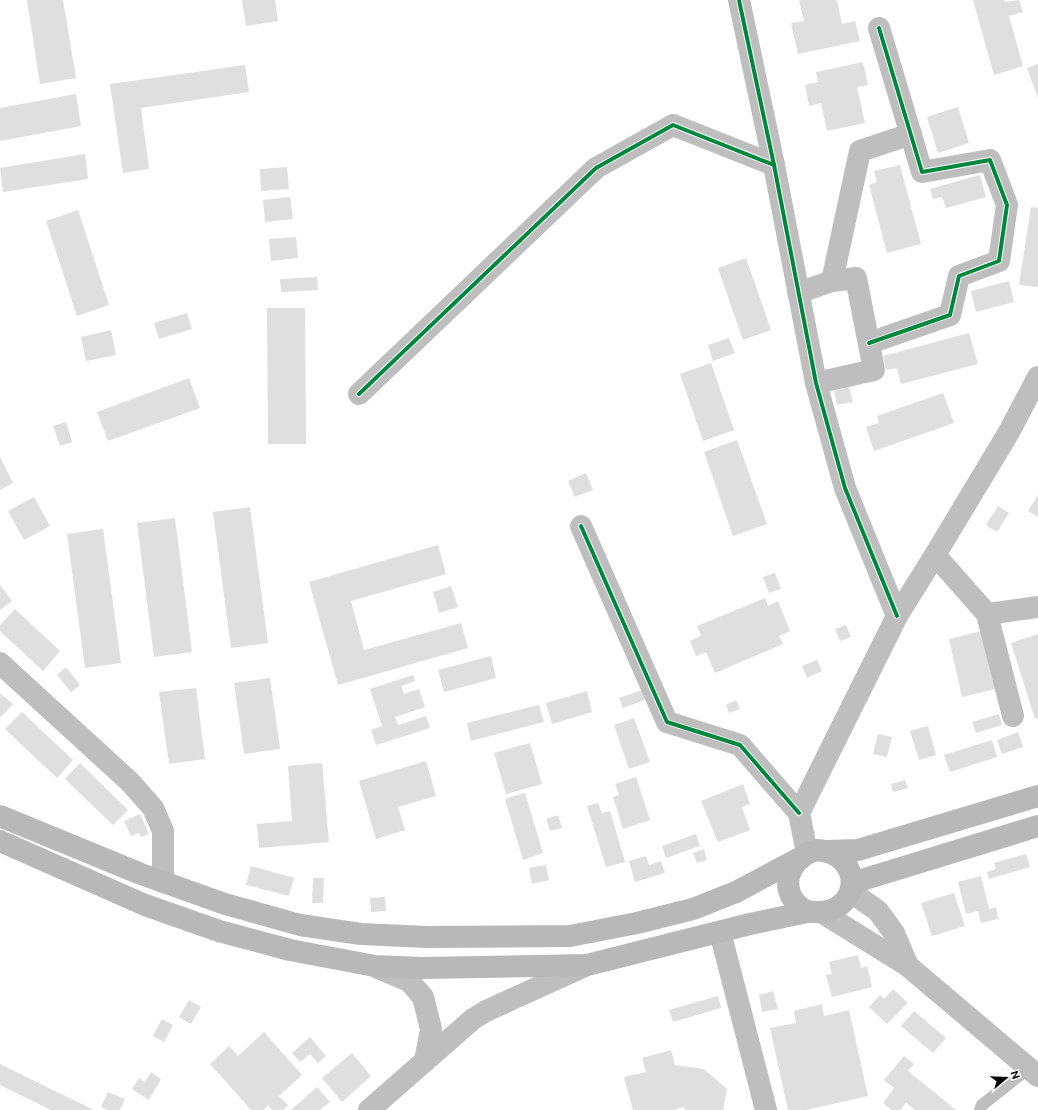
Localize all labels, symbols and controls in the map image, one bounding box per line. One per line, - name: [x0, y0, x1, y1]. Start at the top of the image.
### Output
- north arrow: [986, 1058, 1026, 1098]
- text: N: [1008, 1069, 1022, 1081]

